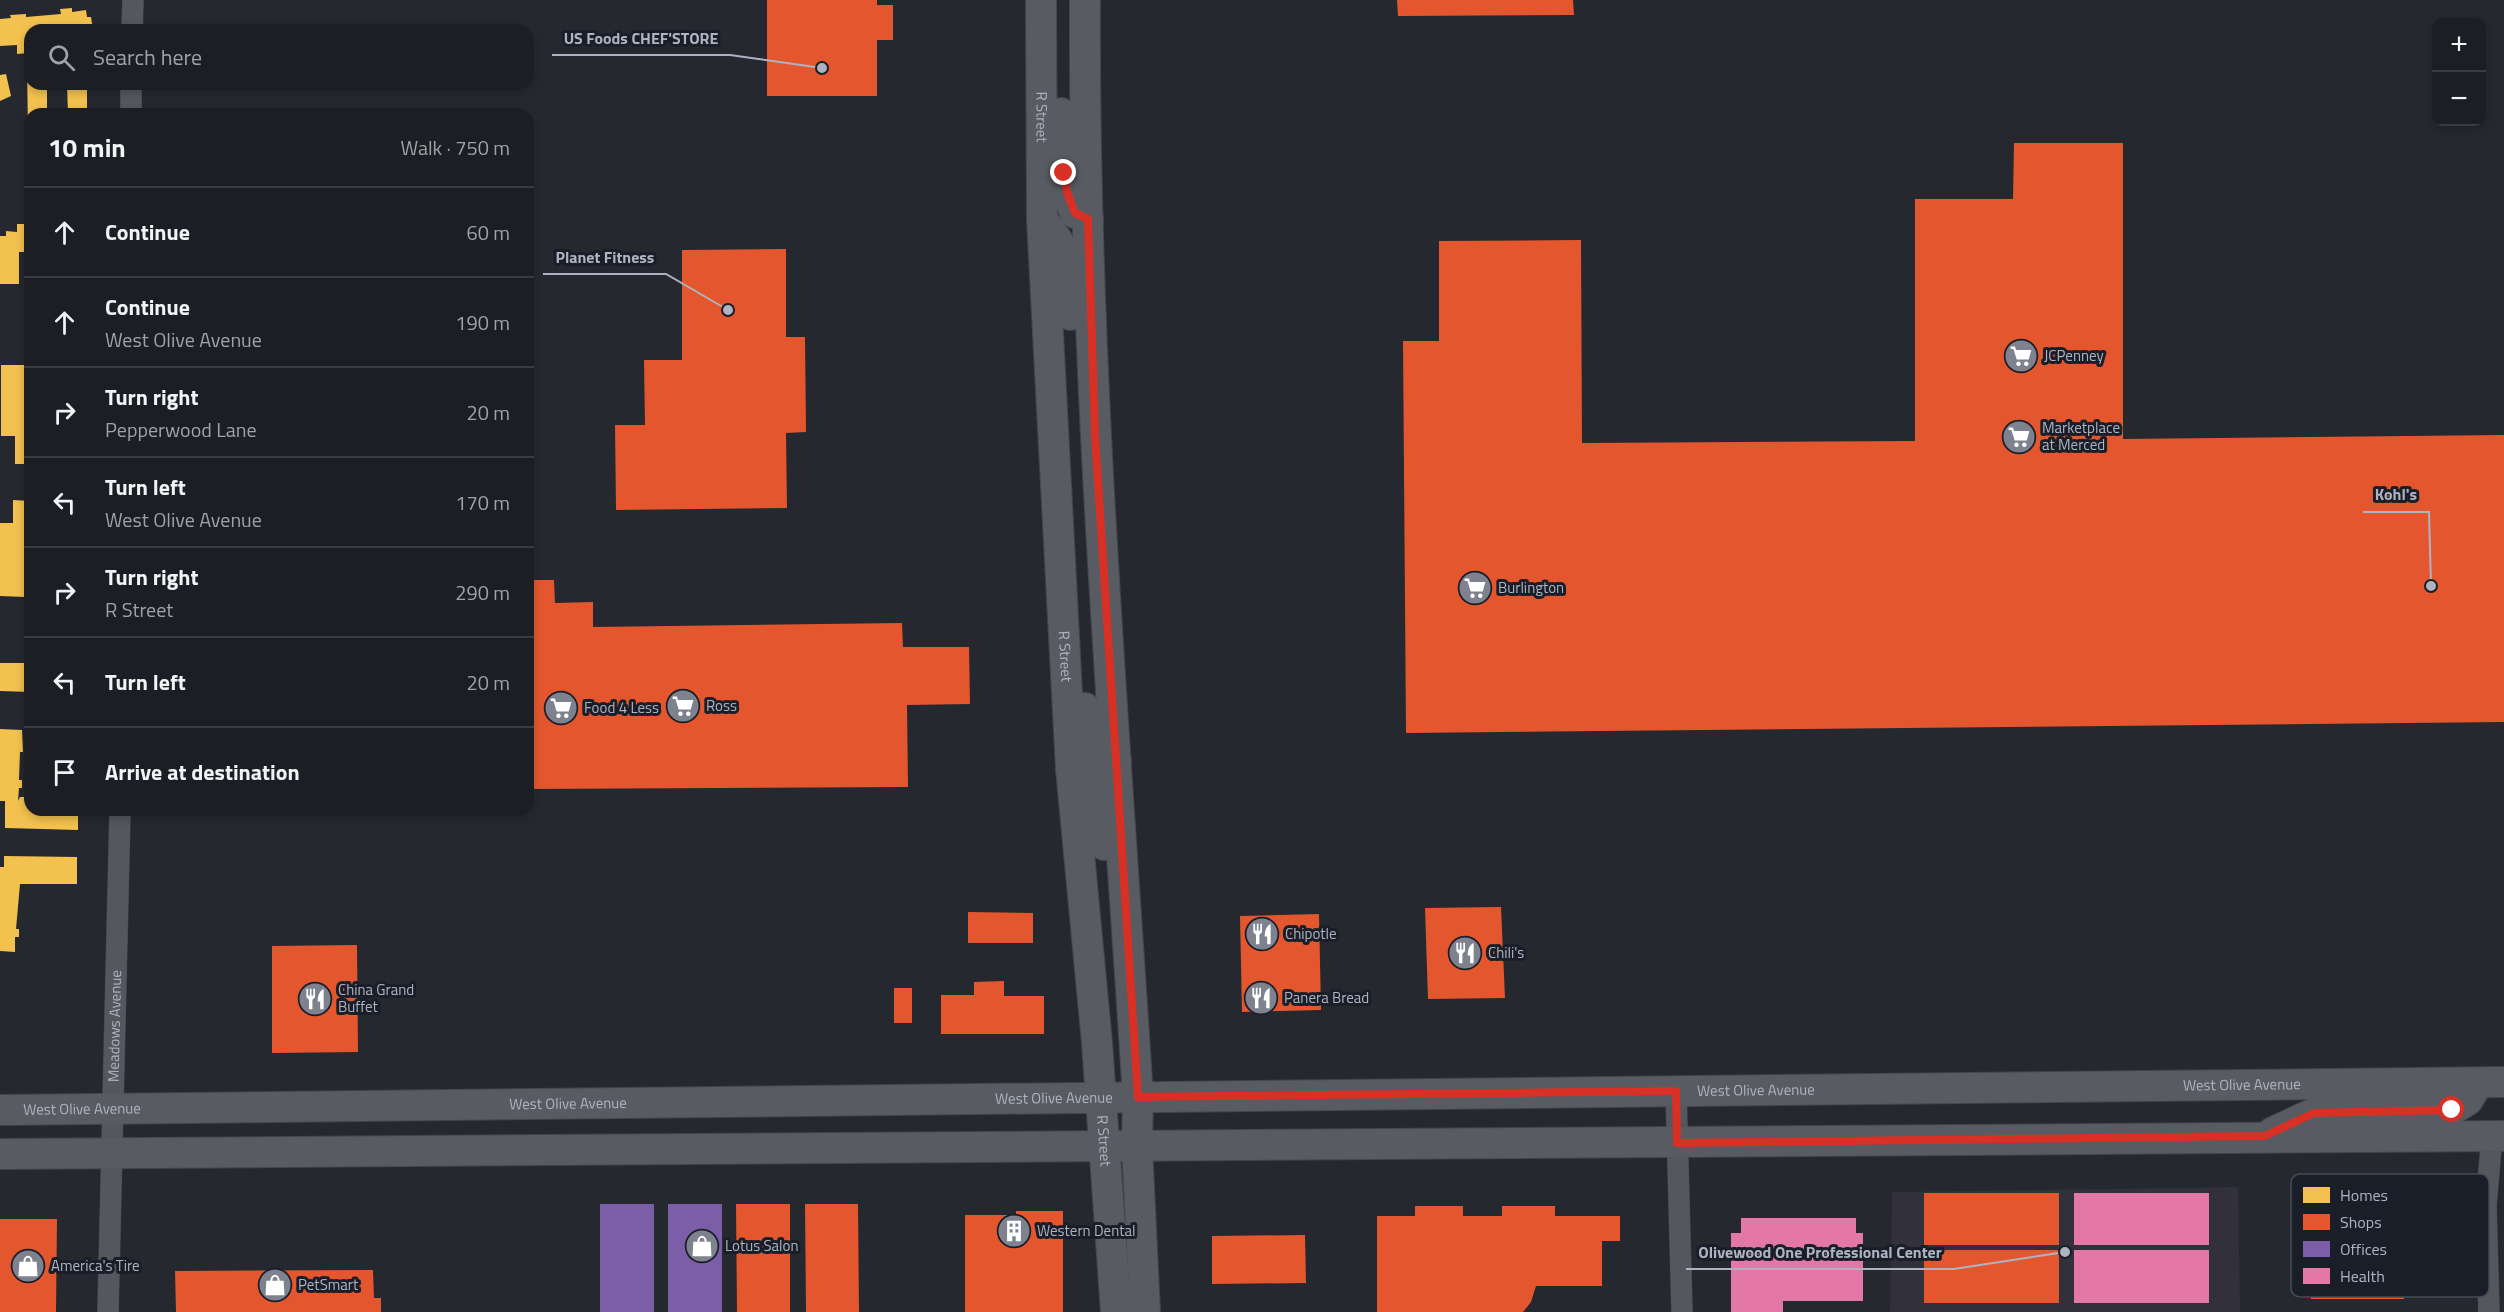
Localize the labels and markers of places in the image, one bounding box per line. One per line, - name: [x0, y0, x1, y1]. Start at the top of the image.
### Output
- callout: US Foods CHEF'STORE: [552, 21, 730, 55]
- callout: Planet Fitness: [543, 240, 666, 274]
- supermarket icon: JCPenney: [2003, 338, 2039, 374]
- place label: JCPenney: [2044, 344, 2104, 367]
- place label: Marketplace at Merced: [2042, 416, 2120, 456]
- supermarket icon: Marketplace at Merced: [2001, 419, 2037, 455]
- callout: Kohl's: [2363, 478, 2429, 512]
- supermarket icon: Burlington: [1457, 570, 1493, 606]
- place label: Burlington: [1498, 576, 1564, 599]
- supermarket icon: Ross: [665, 688, 701, 724]
- supermarket icon: Food 4 Less: [543, 690, 579, 726]
- place label: Ross: [706, 694, 737, 717]
- place label: Food 4 Less: [584, 696, 659, 719]
- restaurant icon: Chipotle: [1244, 916, 1280, 952]
- place label: Chipotle: [1285, 922, 1337, 945]
- restaurant icon: Chili's: [1447, 935, 1483, 971]
- place label: Chili's: [1488, 941, 1524, 964]
- place label: China Grand Buffet: [338, 978, 414, 1018]
- restaurant icon: Panera Bread: [1243, 980, 1279, 1016]
- restaurant icon: China Grand Buffet: [297, 981, 333, 1017]
- place label: Panera Bread: [1284, 986, 1369, 1009]
- building icon: Western Dental: [996, 1213, 1032, 1249]
- place label: Western Dental: [1037, 1219, 1135, 1242]
- shop icon: Lotus Salon: [684, 1228, 720, 1264]
- place label: Lotus Salon: [725, 1234, 799, 1257]
- callout: Olivewood One Professional Center: [1686, 1235, 1954, 1269]
- shop icon: America's Tire: [10, 1248, 46, 1284]
- place label: America's Tire: [51, 1254, 140, 1277]
- shop icon: PetSmart: [257, 1267, 293, 1303]
- place label: PetSmart: [298, 1273, 359, 1296]

